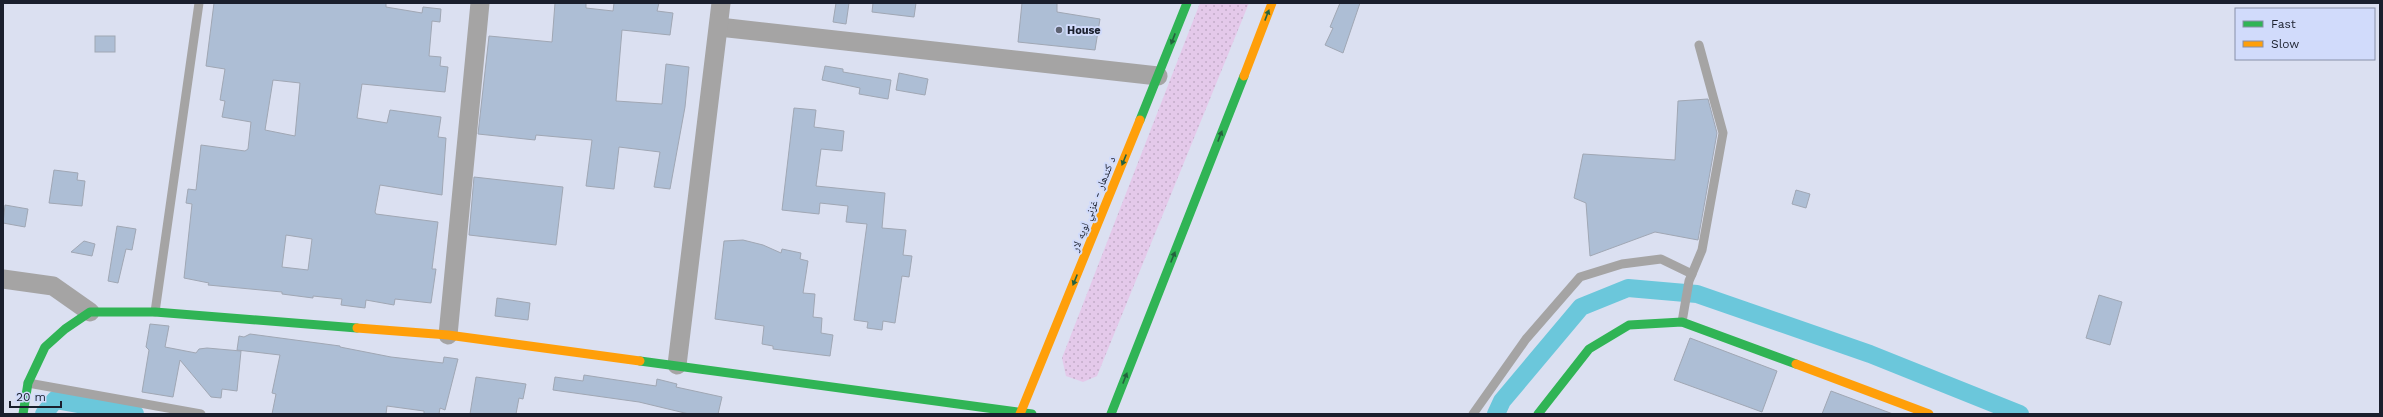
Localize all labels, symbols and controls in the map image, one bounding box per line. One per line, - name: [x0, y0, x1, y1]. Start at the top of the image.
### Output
- one-way arrow: [1265, 8, 1271, 20]
- legend: [2235, 8, 2375, 60]
- text: Fast: [2271, 17, 2296, 31]
- place label: House: [1067, 24, 1101, 37]
- marker: House: [1054, 25, 1064, 35]
- one-way arrow: [1169, 34, 1175, 46]
- text: Slow: [2271, 37, 2299, 51]
- one-way arrow: [1217, 129, 1223, 141]
- street label: د کندهار - غزني لويه لار: [1068, 154, 1120, 255]
- one-way arrow: [1121, 154, 1127, 165]
- one-way arrow: [1170, 250, 1176, 262]
- one-way arrow: [1072, 275, 1078, 286]
- one-way arrow: [1122, 371, 1128, 383]
- scale bar: [10, 383, 61, 409]
- text: 20 m: [16, 390, 46, 404]

